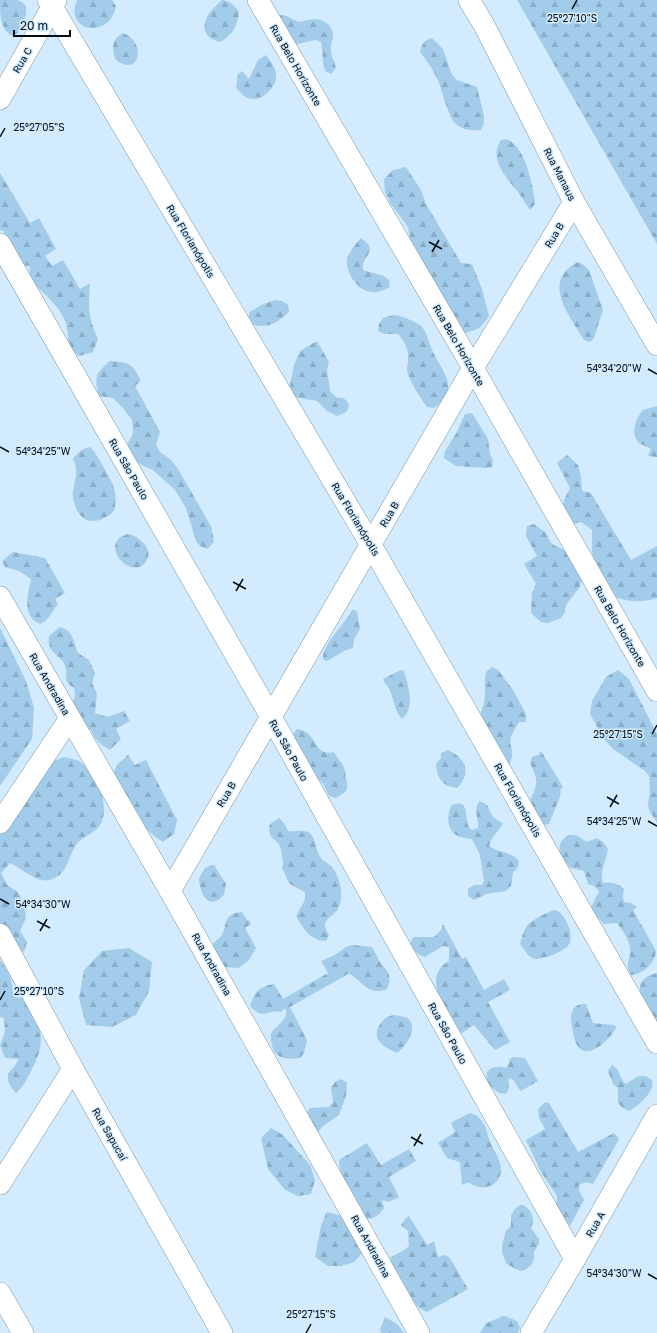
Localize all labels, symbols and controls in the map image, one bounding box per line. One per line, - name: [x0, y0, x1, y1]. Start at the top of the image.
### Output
- scale bar: [14, 12, 70, 38]
- text: 25°27'10"S: [547, 12, 597, 24]
- text: 20 m: [20, 18, 48, 33]
- street label: Rua Belo Horizonte: [268, 22, 324, 108]
- street label: Rua C: [10, 45, 34, 75]
- text: 25°27'05"S: [13, 121, 65, 133]
- street label: Rua Manaus: [541, 145, 579, 203]
- street label: Rua Florianópolis: [164, 202, 218, 280]
- street label: Rua B: [542, 220, 566, 250]
- street label: Rua Belo Horizonte: [431, 302, 487, 388]
- text: 54°34'20"W: [586, 362, 642, 374]
- street label: Rua São Paulo: [107, 436, 151, 502]
- text: 54°34'25"W: [16, 445, 71, 457]
- street label: Rua Florianópolis: [329, 480, 383, 558]
- street label: Rua B: [377, 499, 401, 529]
- street label: Rua Belo Horizonte: [592, 583, 648, 669]
- street label: Rua Andradina: [27, 651, 73, 717]
- street label: Rua São Paulo: [267, 717, 311, 783]
- text: 25°27'15"S: [593, 728, 643, 740]
- street label: Rua Florianópolis: [492, 761, 544, 839]
- street label: Rua B: [214, 779, 238, 809]
- text: 54°34'25"W: [587, 815, 642, 827]
- text: 54°34'30"W: [15, 898, 71, 910]
- street label: Rua Andradina: [190, 931, 234, 997]
- text: 25°27'10"S: [14, 985, 64, 997]
- street label: Rua São Paulo: [426, 1000, 470, 1066]
- street label: Rua Sapucaí: [90, 1106, 131, 1164]
- street label: Rua A: [583, 1209, 607, 1239]
- street label: Rua Andradina: [349, 1213, 393, 1279]
- text: 54°34'30"W: [586, 1267, 642, 1279]
- text: 25°27'15"S: [286, 1308, 336, 1320]

